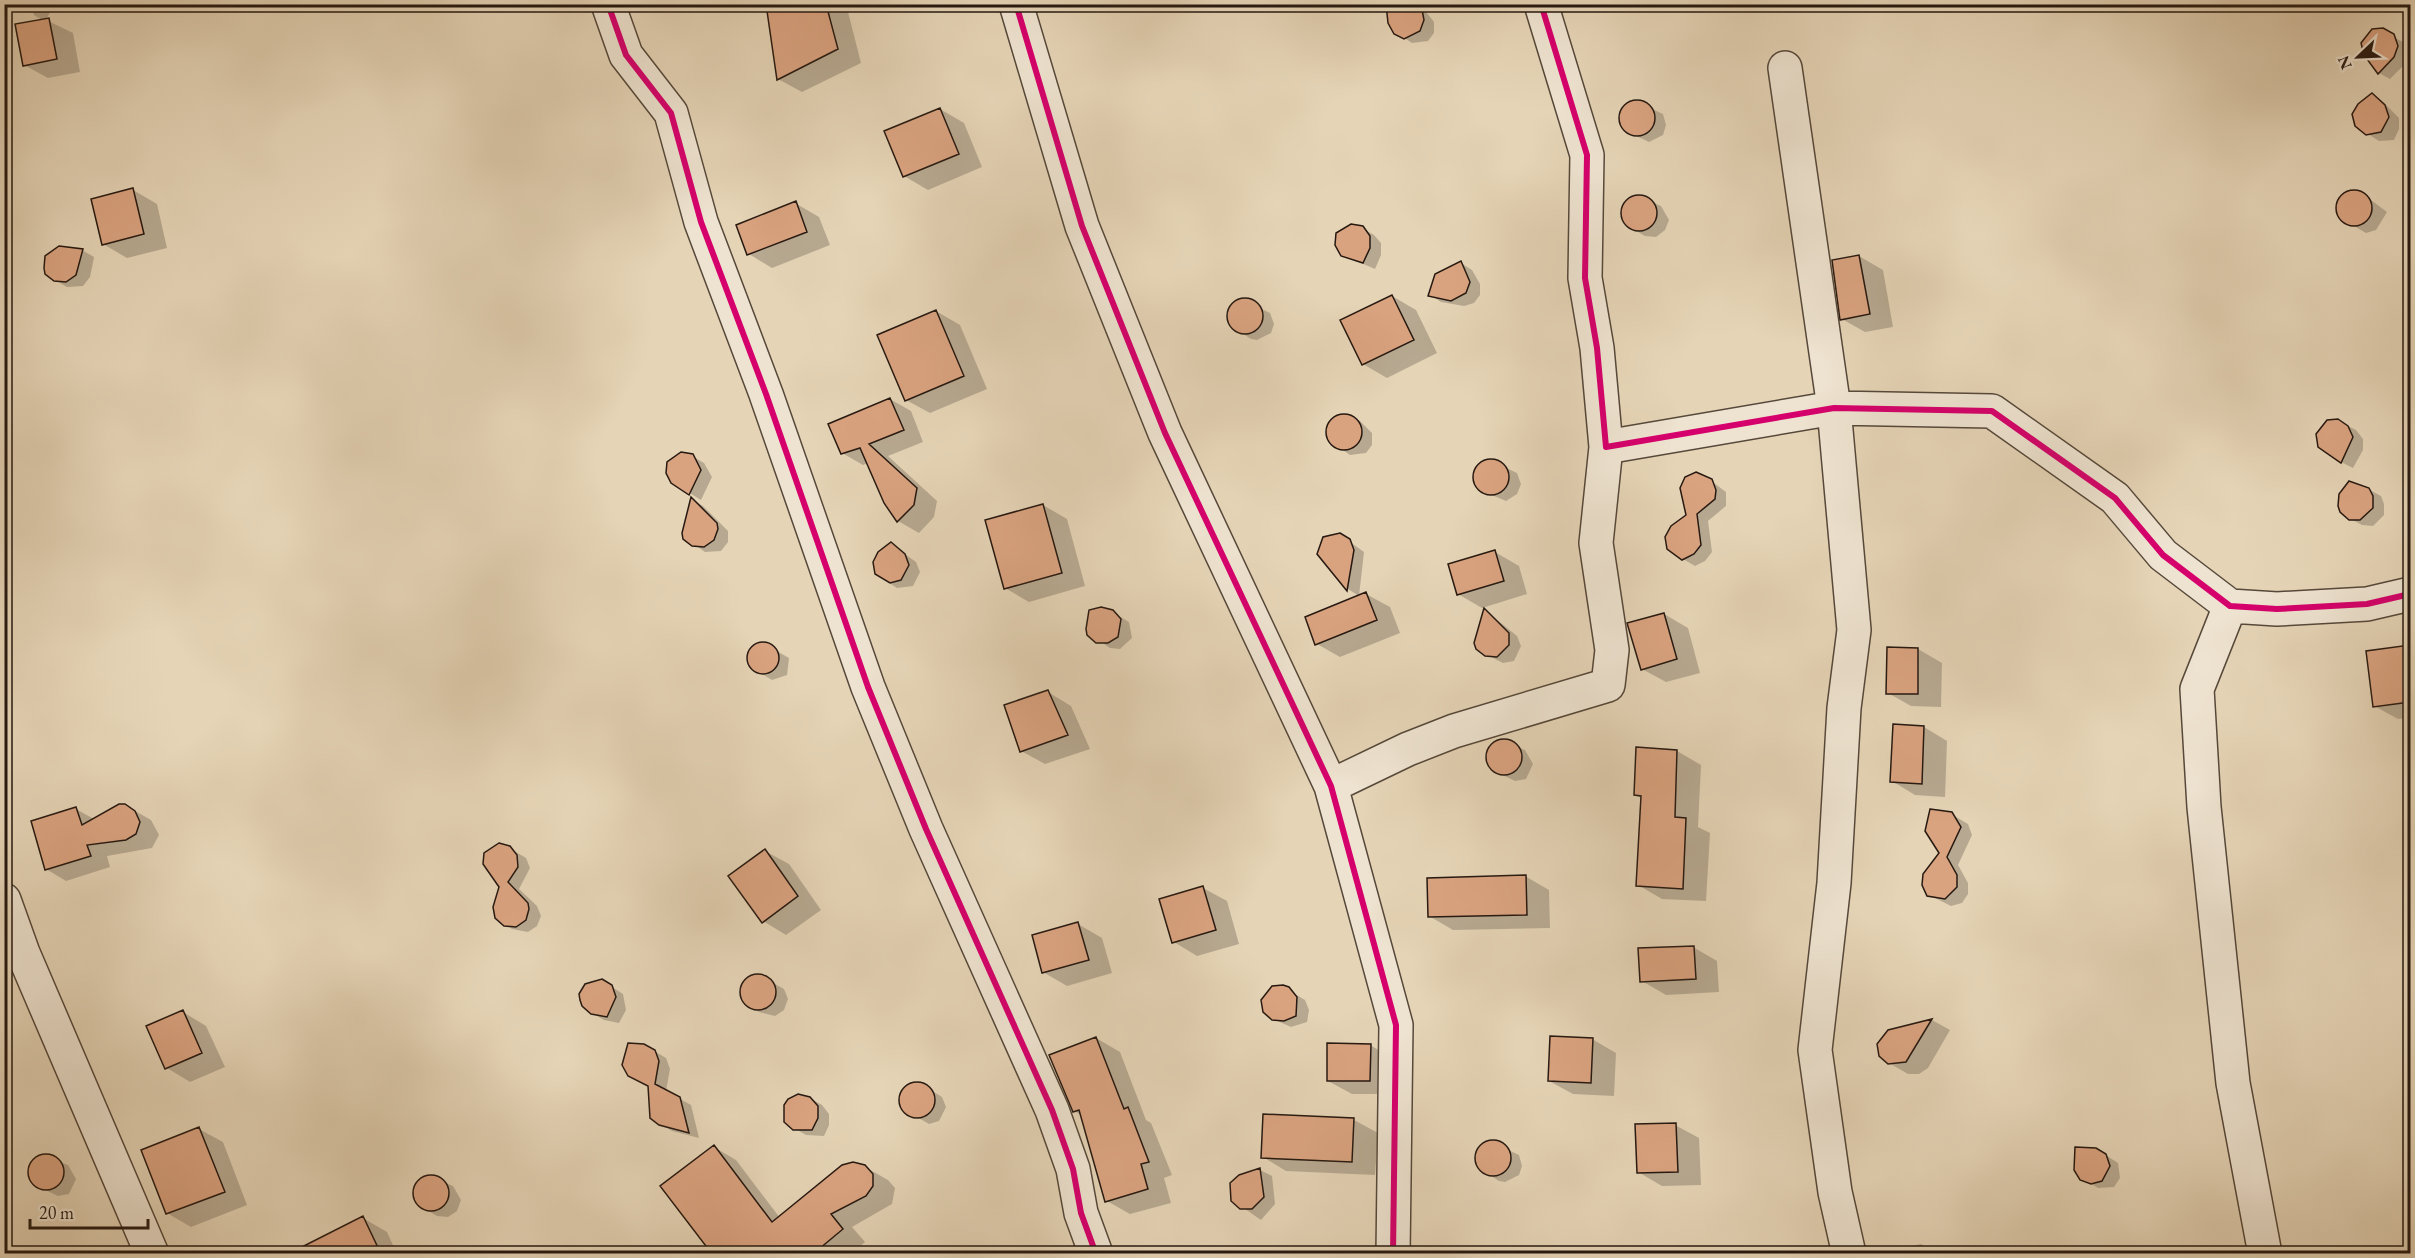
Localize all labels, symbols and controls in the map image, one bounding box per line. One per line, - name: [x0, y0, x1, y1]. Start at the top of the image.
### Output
- north arrow: [2328, 27, 2388, 87]
- text: N: [2332, 53, 2357, 73]
- scale bar: [30, 1192, 148, 1230]
- text: 20 m: [39, 1201, 74, 1224]

